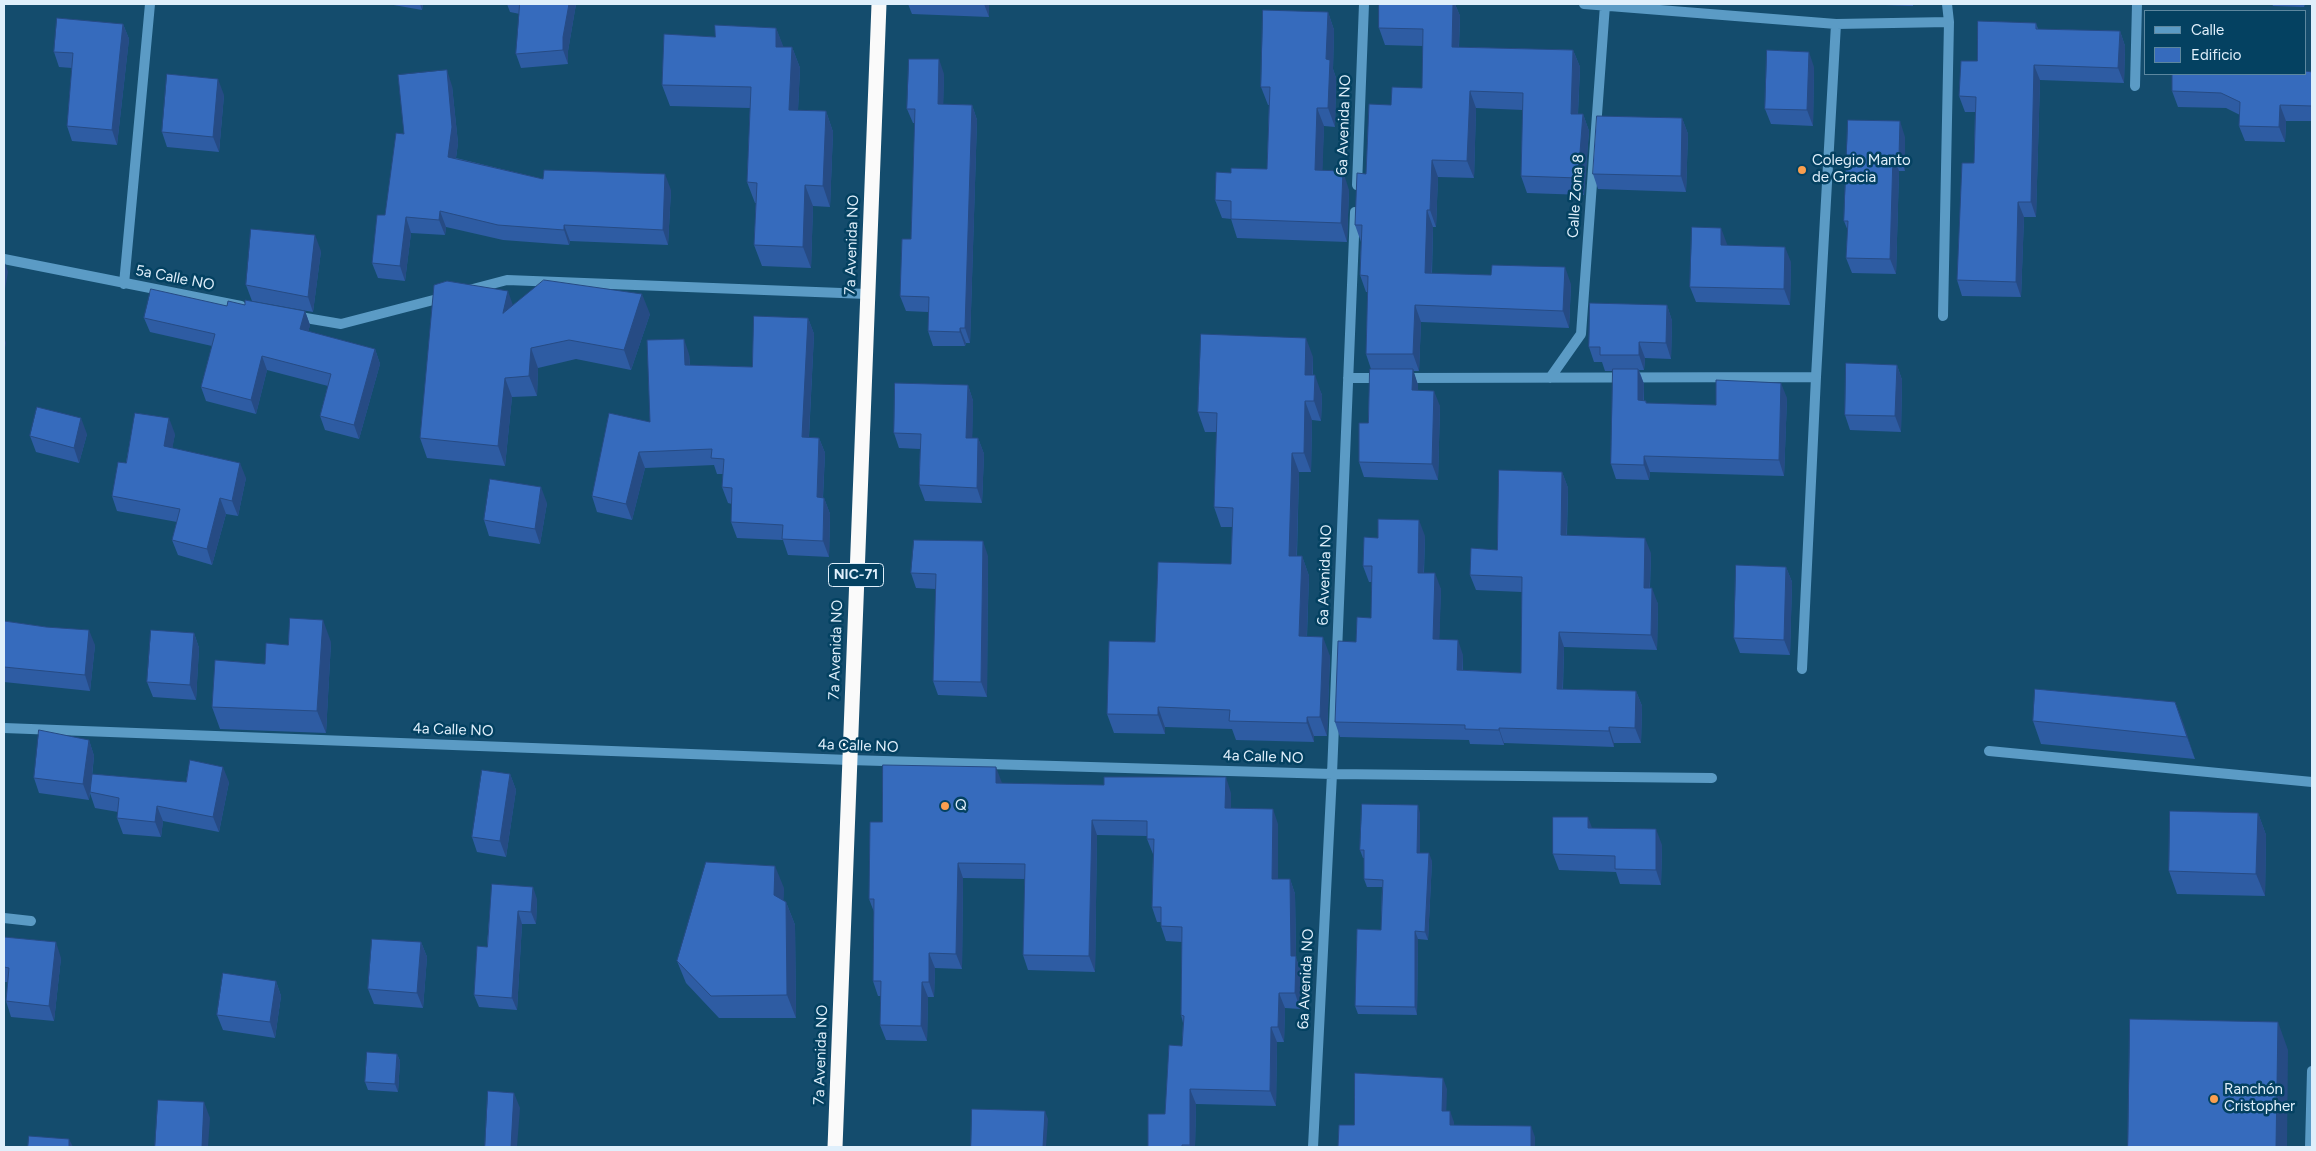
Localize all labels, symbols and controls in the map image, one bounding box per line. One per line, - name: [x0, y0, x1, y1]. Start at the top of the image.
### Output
- legend: [2144, 10, 2306, 75]
- text: Calle: [2191, 21, 2224, 39]
- text: Edificio: [2191, 46, 2241, 64]
- street label: 6a Avenida NO: [1333, 74, 1355, 176]
- place label: Colegio Manto de Gracia: [1812, 152, 1911, 187]
- street label: Calle Zona 8: [1564, 153, 1588, 239]
- marker: Colegio Manto de Gracia: [1796, 164, 1808, 176]
- street label: 7a Avenida NO: [841, 194, 863, 296]
- street label: 5a Calle NO: [134, 262, 216, 294]
- street label: 6a Avenida NO: [1314, 524, 1336, 626]
- road number: NIC-71: [828, 564, 884, 586]
- street label: 7a Avenida NO: [825, 599, 847, 701]
- street label: 4a Calle NO: [412, 720, 494, 740]
- street label: 4a Calle NO: [817, 736, 899, 756]
- street label: 4a Calle NO: [1222, 747, 1304, 767]
- place label: Q: [955, 797, 967, 815]
- marker: Q: [939, 800, 951, 812]
- street label: 6a Avenida NO: [1294, 928, 1318, 1030]
- street label: 7a Avenida NO: [810, 1004, 832, 1106]
- place label: Ranchón Cristopher: [2224, 1081, 2295, 1116]
- marker: Ranchón Cristopher: [2208, 1093, 2220, 1105]

